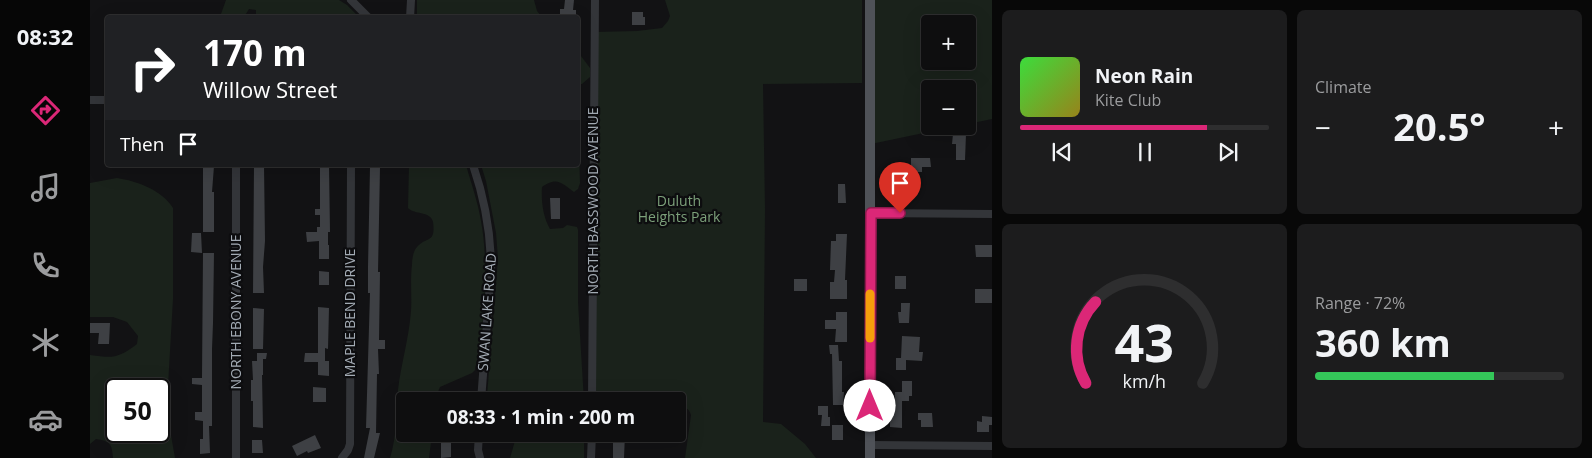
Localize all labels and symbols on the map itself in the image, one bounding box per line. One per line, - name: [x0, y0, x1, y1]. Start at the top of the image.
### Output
- street label: NORTH BASSWOOD AVENUE: [583, 108, 602, 295]
- pin: [879, 162, 921, 213]
- park label: Duluth Heights Park: [638, 191, 721, 226]
- street label: NORTH EBONY AVENUE: [226, 235, 245, 389]
- street label: MAPLE BEND DRIVE: [340, 249, 359, 377]
- street label: SWAN LAKE ROAD: [473, 252, 500, 372]
- speed limit sign: 50: [105, 378, 170, 443]
- position arrow: [843, 379, 895, 431]

